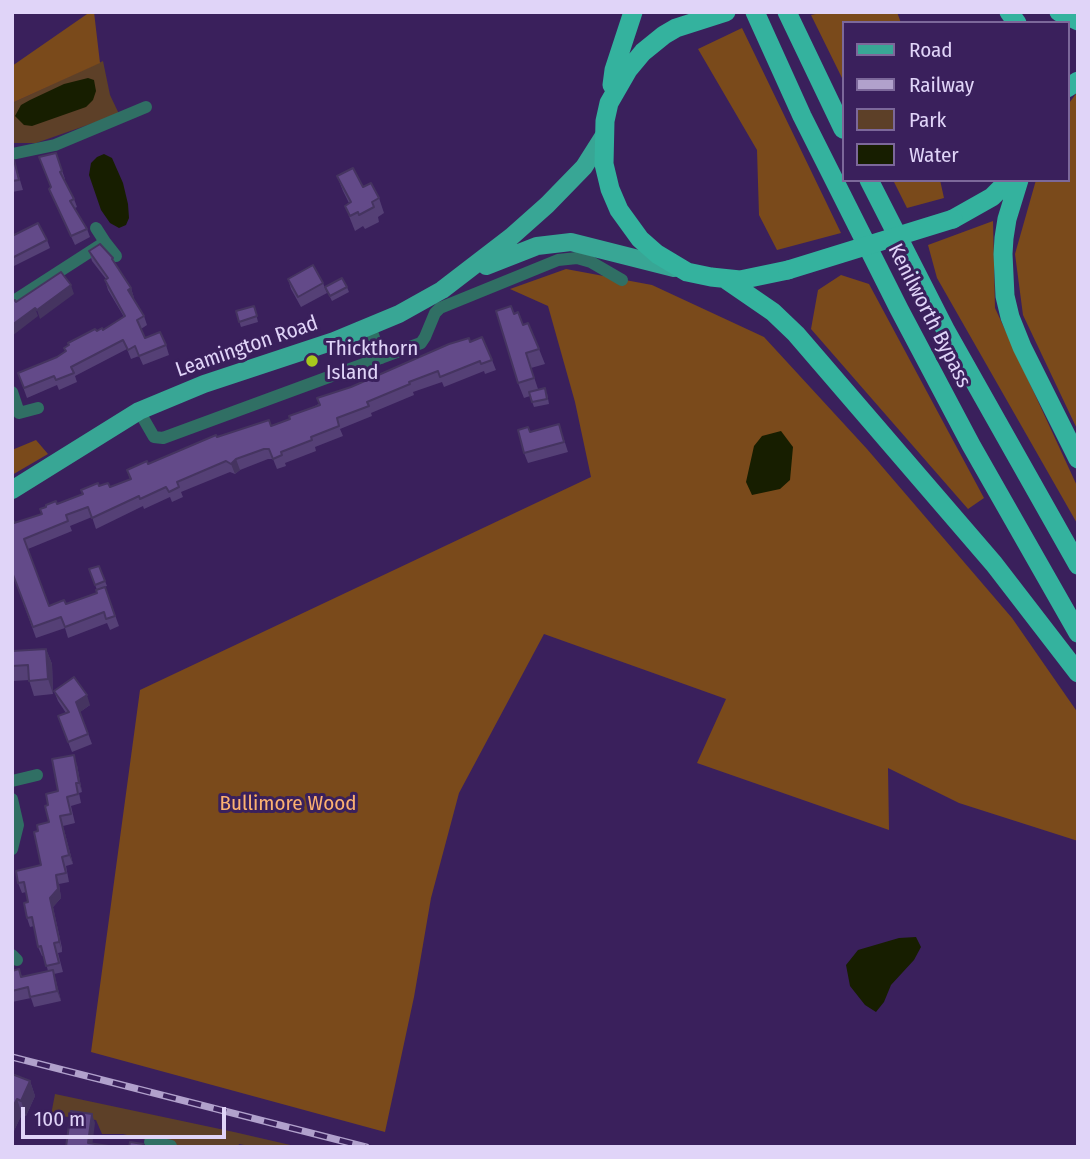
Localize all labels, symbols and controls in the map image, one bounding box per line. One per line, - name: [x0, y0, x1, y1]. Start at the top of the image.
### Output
- legend: [842, 21, 1069, 182]
- text: Road: [909, 37, 953, 63]
- text: Railway: [909, 72, 974, 98]
- text: Park: [909, 107, 946, 133]
- text: Water: [909, 142, 959, 168]
- street label: Kenilworth Bypass: [882, 240, 976, 392]
- street label: Leamington Road: [173, 311, 321, 383]
- place label: Thickthorn Island: [326, 336, 418, 386]
- marker: Thickthorn Island: [304, 353, 320, 369]
- park label: Bullimore Wood: [220, 791, 356, 817]
- scale bar: [24, 1092, 229, 1136]
- text: 100 m: [34, 1106, 85, 1132]

